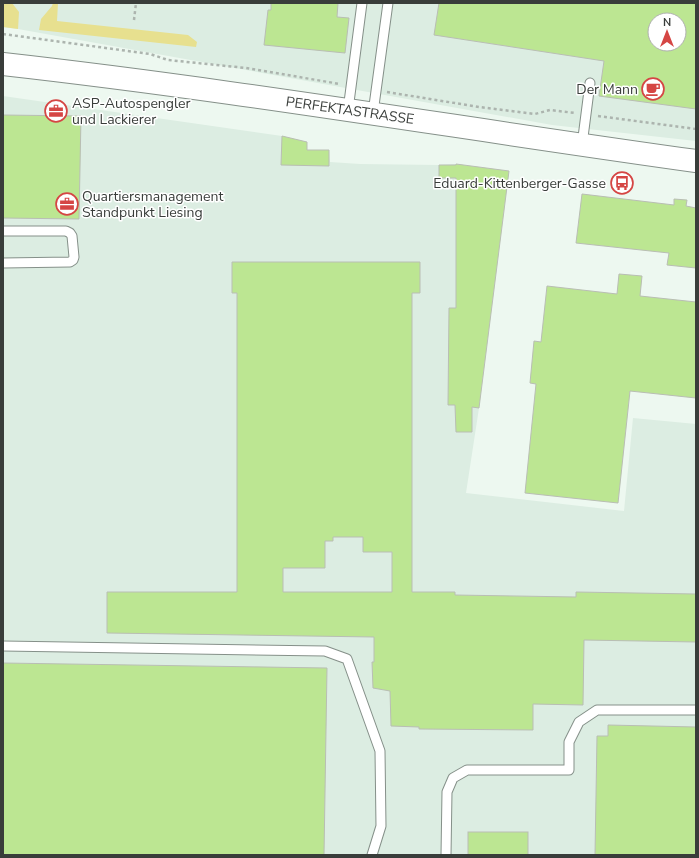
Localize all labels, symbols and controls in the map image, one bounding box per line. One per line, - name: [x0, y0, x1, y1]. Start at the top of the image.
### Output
- north arrow: [647, 12, 687, 52]
- text: N: [663, 15, 671, 30]
- cafe icon: Der Mann: [640, 76, 666, 102]
- place label: Der Mann: [576, 80, 638, 99]
- street label: PERFEKTASTRASSE: [284, 92, 415, 129]
- place label: ASP-Autospengler und Lackierer: [72, 94, 191, 129]
- office icon: ASP-Autospengler und Lackierer: [43, 98, 69, 124]
- bus stop icon: Eduard-Kittenberger-Gasse: [609, 170, 635, 196]
- place label: Eduard-Kittenberger-Gasse: [433, 174, 606, 193]
- place label: Quartiersmanagement Standpunkt Liesing: [82, 187, 223, 222]
- office icon: Quartiersmanagement Standpunkt Liesing: [54, 191, 80, 217]

